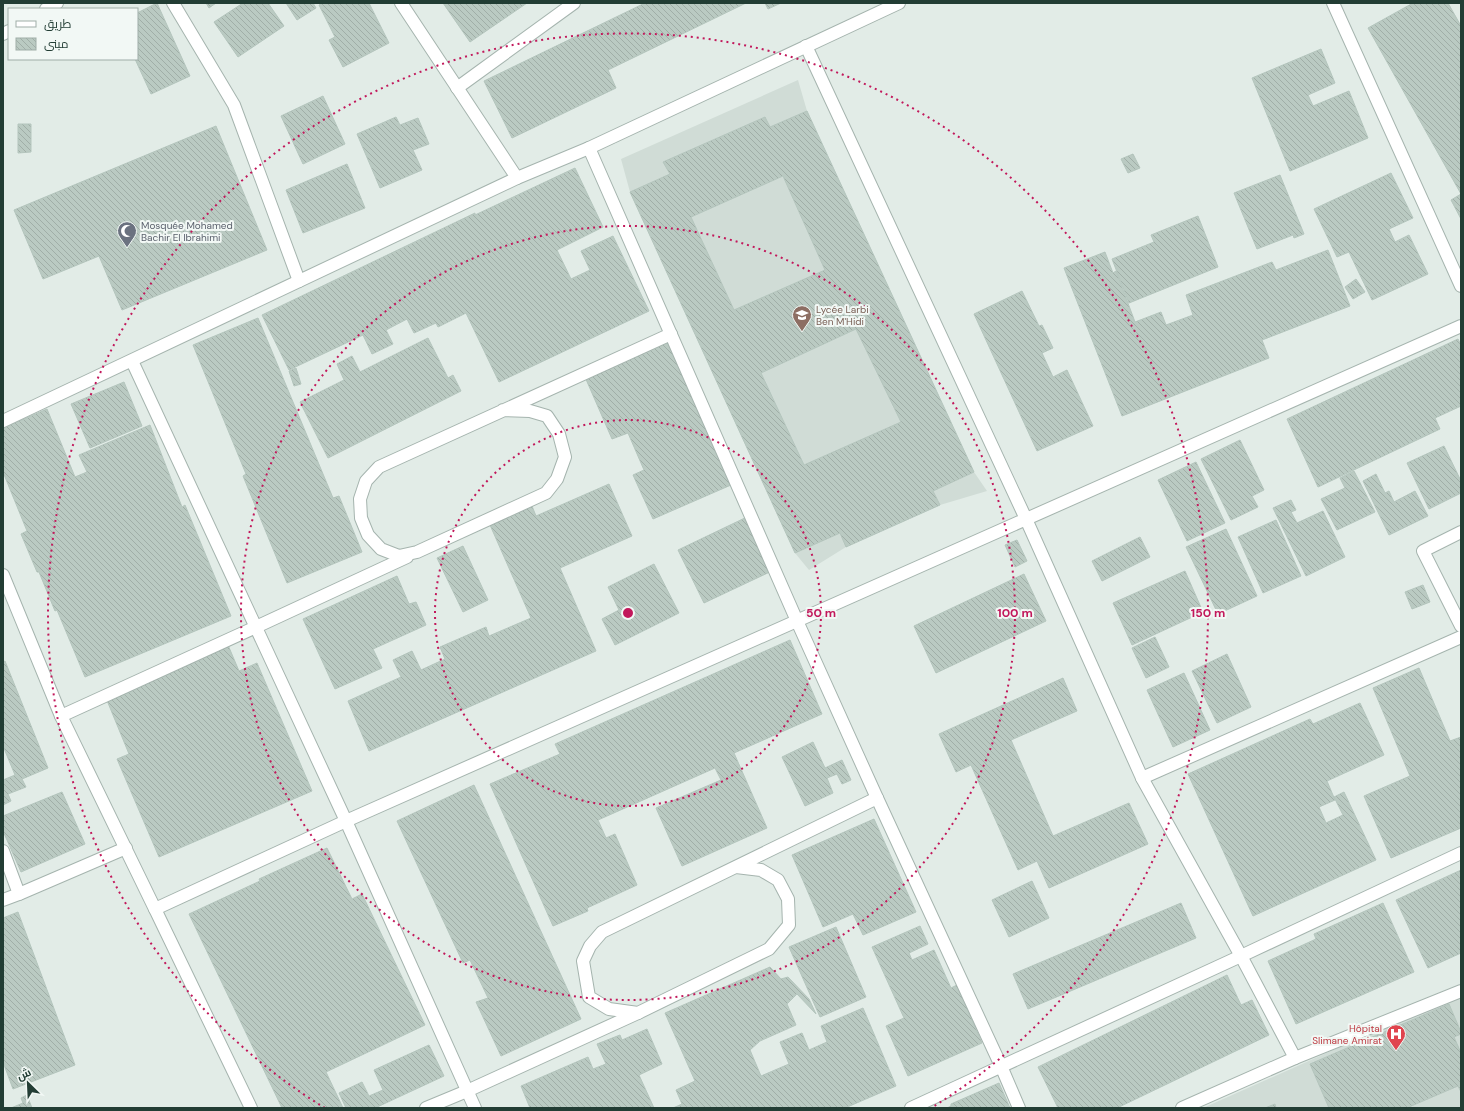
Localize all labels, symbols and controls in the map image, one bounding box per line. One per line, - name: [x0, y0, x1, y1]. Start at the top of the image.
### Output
- legend: [8, 8, 138, 60]
- text: طريق: [44, 16, 72, 32]
- text: مبنى: [44, 36, 69, 52]
- place label: Mosquée Mohamed Bachir El Ibrahimi: [141, 219, 233, 244]
- mosque icon: Mosquée Mohamed Bachir El Ibrahimi: [116, 220, 138, 248]
- place label: Lycée Larbi Ben M'Hidi: [816, 303, 869, 328]
- school or university icon: Lycée Larbi Ben M'Hidi: [791, 304, 813, 332]
- text: 50 m: [806, 605, 836, 621]
- text: 100 m: [997, 605, 1033, 621]
- text: 150 m: [1191, 605, 1225, 621]
- centre of rings: [621, 606, 635, 620]
- place label: Hôpital Slimane Amirat: [1312, 1022, 1382, 1047]
- hospital icon: Hôpital Slimane Amirat: [1385, 1023, 1407, 1051]
- north arrow: [8, 1063, 48, 1103]
- text: ش: [15, 1065, 33, 1083]

